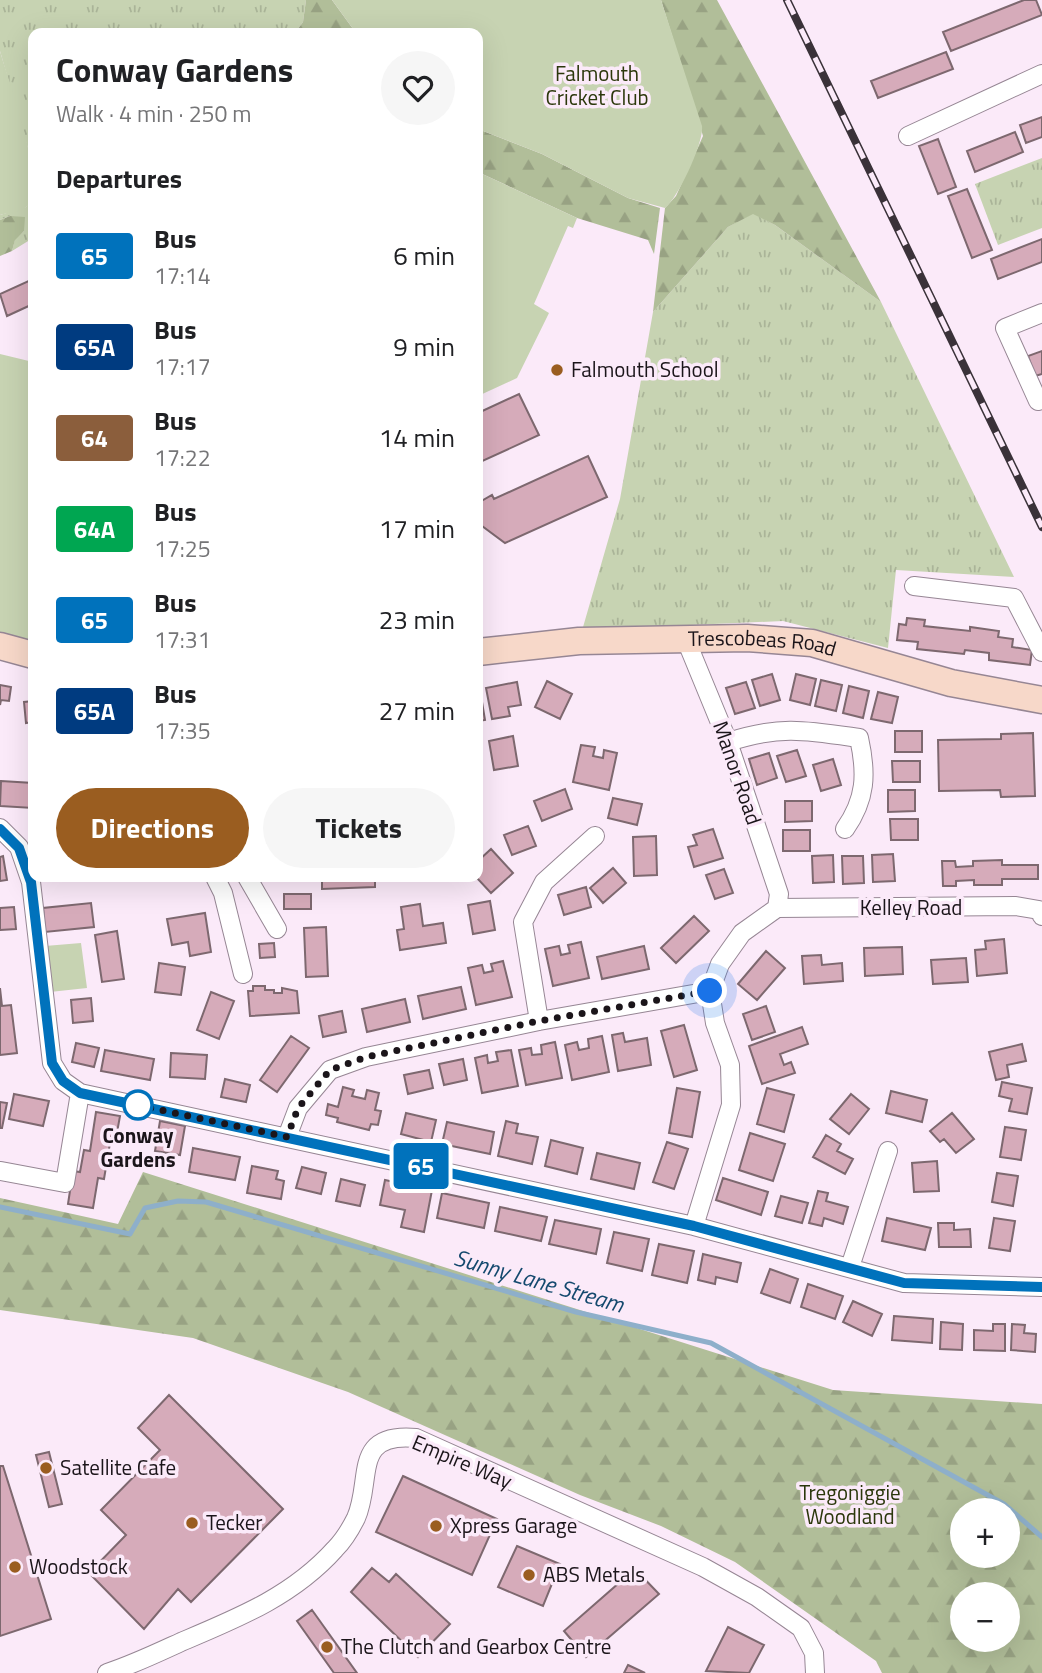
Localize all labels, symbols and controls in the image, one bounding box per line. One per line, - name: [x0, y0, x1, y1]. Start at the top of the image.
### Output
- text: Conway Gardens: [56, 45, 293, 95]
- button: heart: [381, 51, 455, 125]
- park label: Falmouth Cricket Club: [545, 57, 649, 113]
- text: Walk · 4 min · 250 m: [56, 96, 252, 131]
- text: Departures: [56, 159, 182, 198]
- text: Bus: [154, 219, 196, 258]
- text: 6 min: [393, 236, 455, 275]
- text: 65: [81, 238, 108, 274]
- text: 17:14: [154, 258, 211, 293]
- text: Bus: [154, 310, 196, 349]
- text: 9 min: [393, 327, 455, 366]
- text: 65A: [74, 329, 115, 365]
- text: 17:17: [154, 349, 211, 384]
- place label: Falmouth School: [571, 353, 719, 385]
- marker: Falmouth School: [549, 362, 565, 378]
- text: Bus: [154, 401, 196, 440]
- text: 14 min: [379, 418, 455, 457]
- text: 64: [81, 420, 108, 456]
- text: 17:22: [154, 440, 211, 475]
- text: Bus: [154, 492, 196, 531]
- text: 17 min: [379, 509, 455, 548]
- text: 64A: [74, 511, 115, 547]
- text: 17:25: [154, 531, 211, 566]
- text: Bus: [154, 583, 196, 622]
- text: 23 min: [379, 600, 455, 639]
- text: 65: [81, 602, 108, 638]
- street label: Trescobeas Road: [688, 621, 840, 664]
- text: 17:31: [154, 622, 211, 657]
- text: Bus: [154, 674, 196, 713]
- text: 27 min: [379, 691, 455, 730]
- text: 65A: [74, 693, 115, 729]
- text: 17:35: [154, 713, 211, 748]
- street label: Manor Road: [705, 716, 771, 829]
- button: Directions: [56, 788, 249, 868]
- button: Tickets: [263, 788, 455, 868]
- street label: Kelley Road: [860, 891, 962, 923]
- your location: [692, 973, 727, 1008]
- marker: Conway Gardens: [123, 1090, 153, 1120]
- place label: Conway Gardens: [100, 1119, 176, 1175]
- line badge: 65: [390, 1143, 452, 1189]
- text: 65: [408, 1148, 434, 1184]
- water label: Sunny Lane Stream: [450, 1240, 629, 1322]
- street label: Empire Way: [407, 1426, 517, 1497]
- place label: Satellite Cafe: [60, 1451, 176, 1483]
- marker: Satellite Cafe: [38, 1460, 54, 1476]
- park label: Tregoniggie Woodland: [799, 1476, 901, 1532]
- map controls: [950, 1498, 1020, 1652]
- button: +: [950, 1498, 1020, 1568]
- place label: Tecker: [206, 1506, 263, 1538]
- place label: Xpress Garage: [450, 1509, 577, 1541]
- marker: Tecker: [184, 1515, 200, 1531]
- marker: Xpress Garage: [428, 1518, 444, 1534]
- place label: Woodstock: [29, 1550, 128, 1582]
- place label: ABS Metals: [543, 1558, 645, 1590]
- marker: Woodstock: [7, 1559, 23, 1575]
- marker: ABS Metals: [521, 1567, 537, 1583]
- button: −: [950, 1582, 1020, 1652]
- place label: The Clutch and Gearbox Centre: [341, 1630, 611, 1662]
- marker: The Clutch and Gearbox Centre: [319, 1639, 335, 1655]

